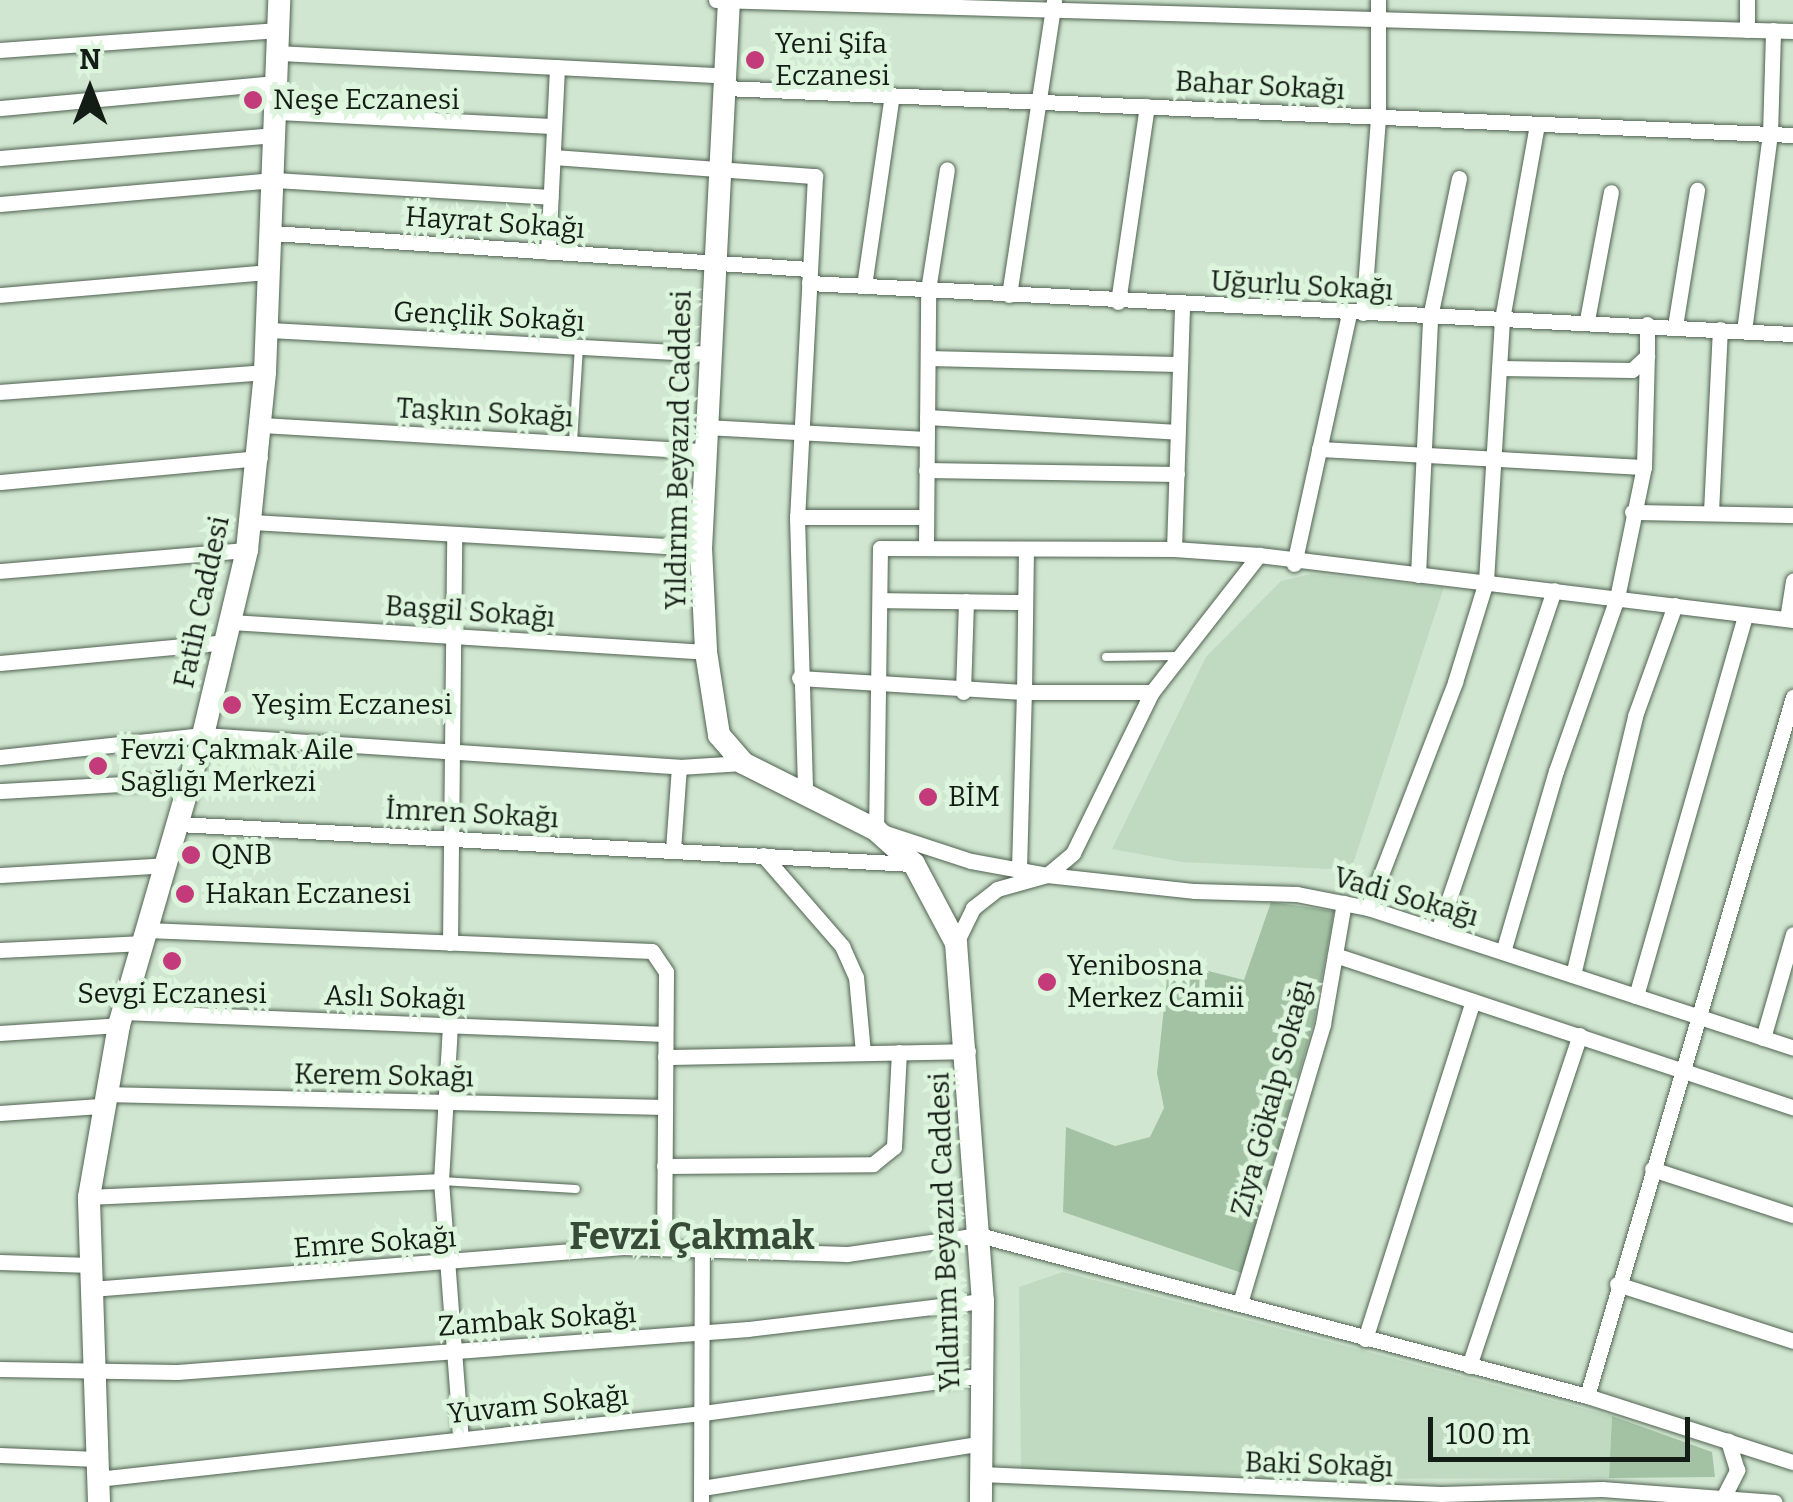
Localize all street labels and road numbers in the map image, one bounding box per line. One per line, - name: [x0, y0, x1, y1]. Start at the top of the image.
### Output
- street label: Bahar Sokağı: [1174, 65, 1346, 107]
- street label: Hayrat Sokağı: [404, 200, 586, 246]
- street label: Uğurlu Sokağı: [1210, 264, 1394, 308]
- street label: Yıldırım Beyazıd Caddesi: [659, 290, 699, 610]
- street label: Gençlik Sokağı: [392, 295, 586, 339]
- street label: Taşkın Sokağı: [396, 392, 574, 434]
- street label: Fatih Caddesi: [167, 513, 237, 691]
- street label: Başgil Sokağı: [384, 589, 556, 635]
- street label: İmren Sokağı: [385, 793, 559, 835]
- street label: Vadi Sokağı: [1330, 860, 1482, 934]
- street label: Ziya Gökalp Sokağı: [1224, 976, 1320, 1220]
- street label: Aslı Sokağı: [324, 979, 466, 1017]
- street label: Kerem Sokağı: [294, 1058, 474, 1094]
- street label: Yıldırım Beyazıd Caddesi: [923, 1072, 967, 1392]
- street label: Emre Sokağı: [293, 1221, 457, 1265]
- street label: Zambak Sokağı: [437, 1296, 637, 1344]
- street label: Yuvam Sokağı: [446, 1379, 630, 1431]
- street label: Baki Sokağı: [1244, 1446, 1394, 1484]

